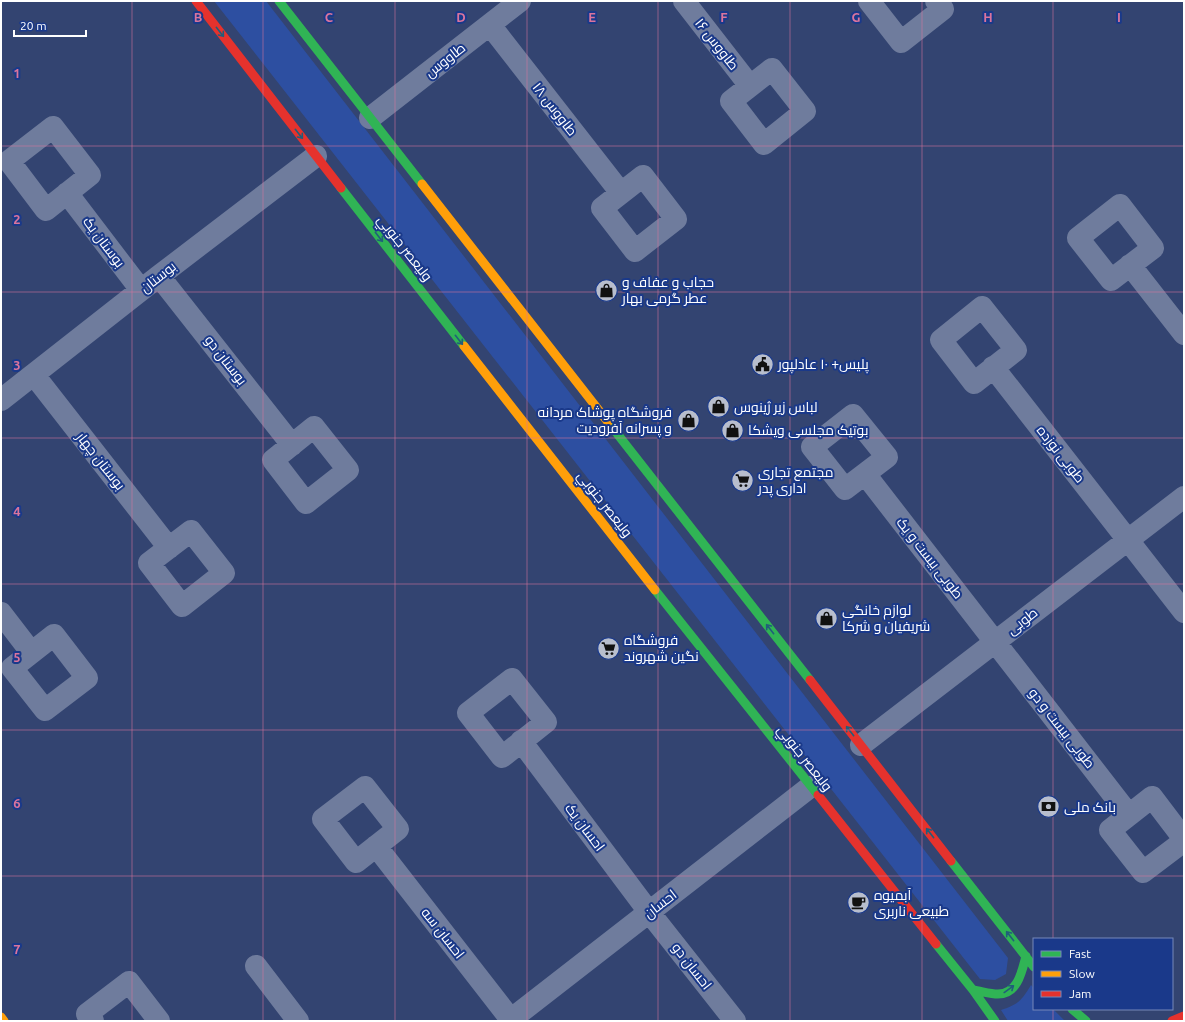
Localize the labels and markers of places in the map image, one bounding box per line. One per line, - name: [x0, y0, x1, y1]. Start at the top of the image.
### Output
- place label: حجاب و عفاف و عطر گرمی بهار: [621, 274, 714, 306]
- shop icon: حجاب و عفاف و عطر گرمی بهار: [593, 277, 619, 303]
- public building icon: پلیس+ ۱۰ عادلپور: [750, 351, 776, 377]
- place label: پلیس+ ۱۰ عادلپور: [777, 356, 869, 374]
- shop icon: لباس زیر ژینوس: [705, 394, 731, 420]
- place label: لباس زیر ژینوس: [734, 399, 818, 415]
- place label: فروشگاه پوشاک مردانه و پسرانه آفرودیت: [537, 404, 672, 438]
- shop icon: فروشگاه پوشاک مردانه و پسرانه آفرودیت: [675, 407, 701, 433]
- shop icon: بوتیک مجلسی ویشکا: [720, 417, 746, 443]
- place label: بوتیک مجلسی ویشکا: [748, 422, 868, 438]
- place label: مجتمع تجاری اداری پدر: [757, 464, 834, 498]
- supermarket icon: مجتمع تجاری اداری پدر: [729, 467, 755, 493]
- place label: لوازم خانگی شریفیان و شرکا: [842, 602, 930, 634]
- shop icon: لوازم خانگی شریفیان و شرکا: [813, 605, 839, 631]
- place label: فروشگاه نگین شهروند: [624, 632, 699, 664]
- supermarket icon: فروشگاه نگین شهروند: [595, 635, 621, 661]
- bank icon: بانک ملی: [1036, 794, 1062, 820]
- place label: بانک ملی: [1064, 799, 1116, 815]
- place label: آبمیوه طبیعی ناربری: [874, 887, 949, 919]
- cafe icon: آبمیوه طبیعی ناربری: [846, 890, 872, 916]

